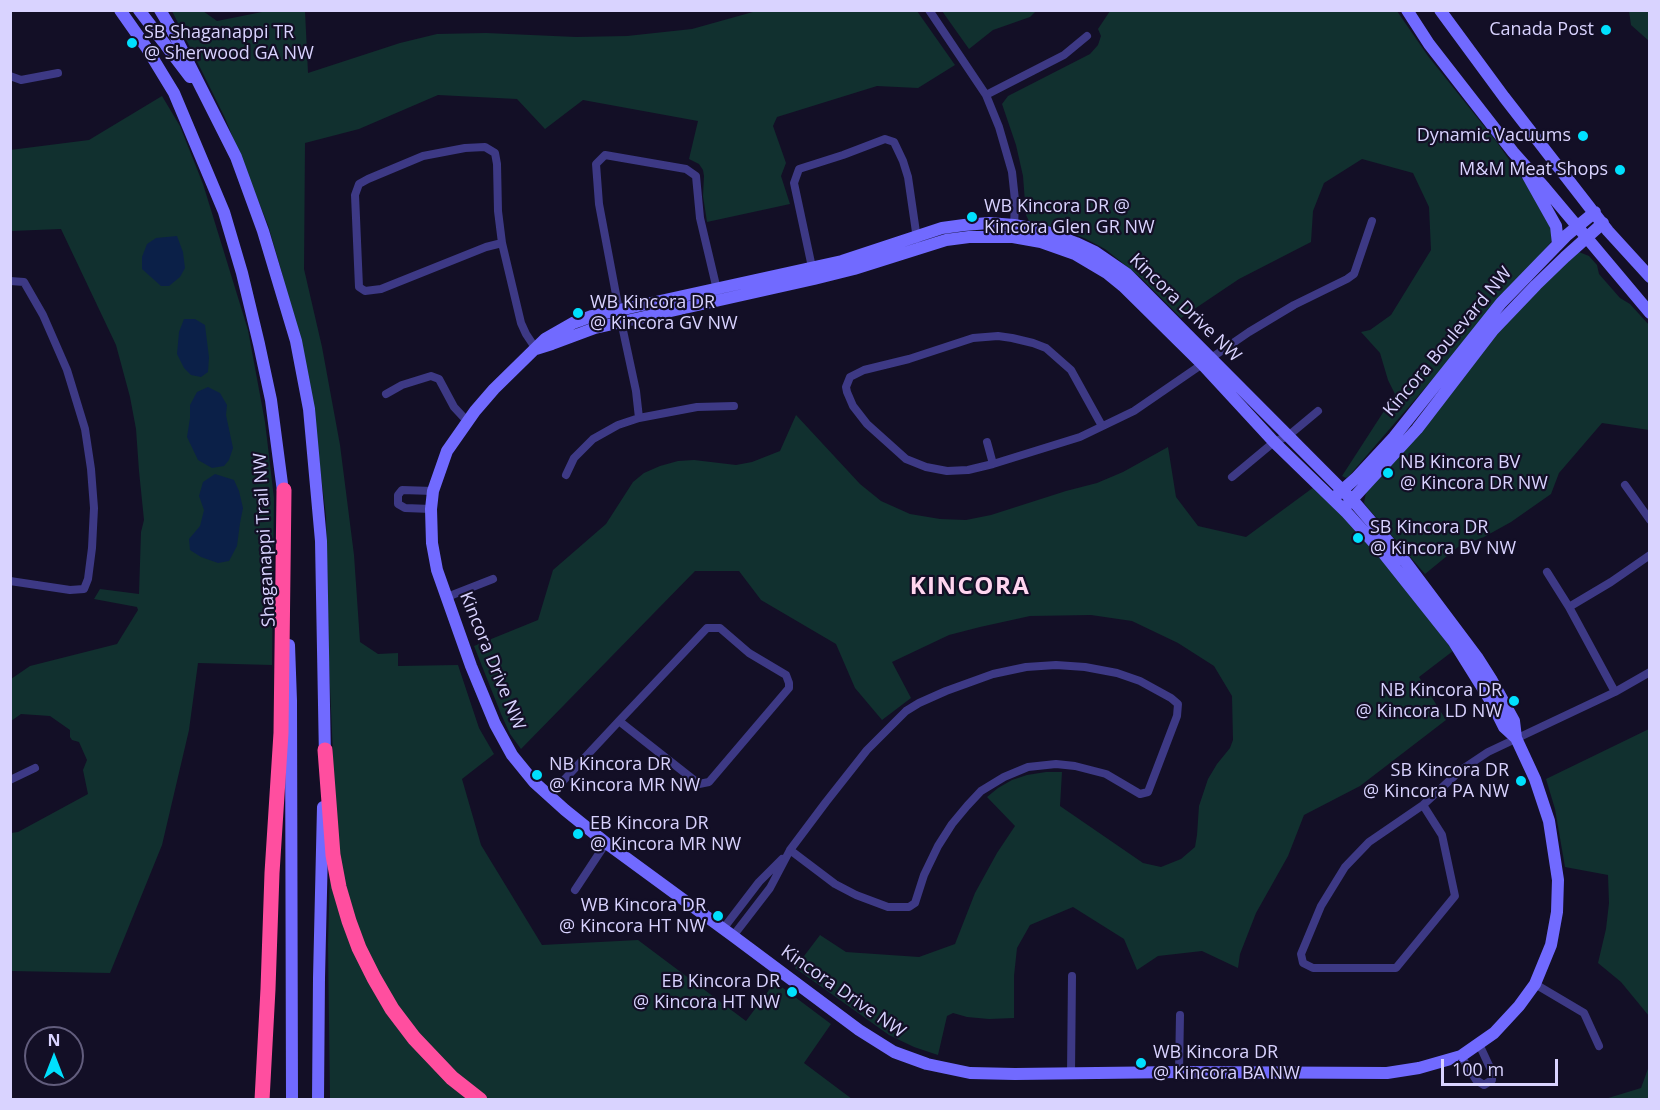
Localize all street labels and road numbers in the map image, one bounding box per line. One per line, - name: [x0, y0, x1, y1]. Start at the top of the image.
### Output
- street label: Kincora Drive NW: [1125, 249, 1245, 367]
- street label: Kincora Boulevard NW: [1379, 263, 1517, 421]
- street label: Shaganappi Trail NW: [250, 452, 280, 628]
- street label: Kincora Drive NW: [454, 589, 530, 733]
- street label: Kincora Drive NW: [777, 941, 909, 1043]

